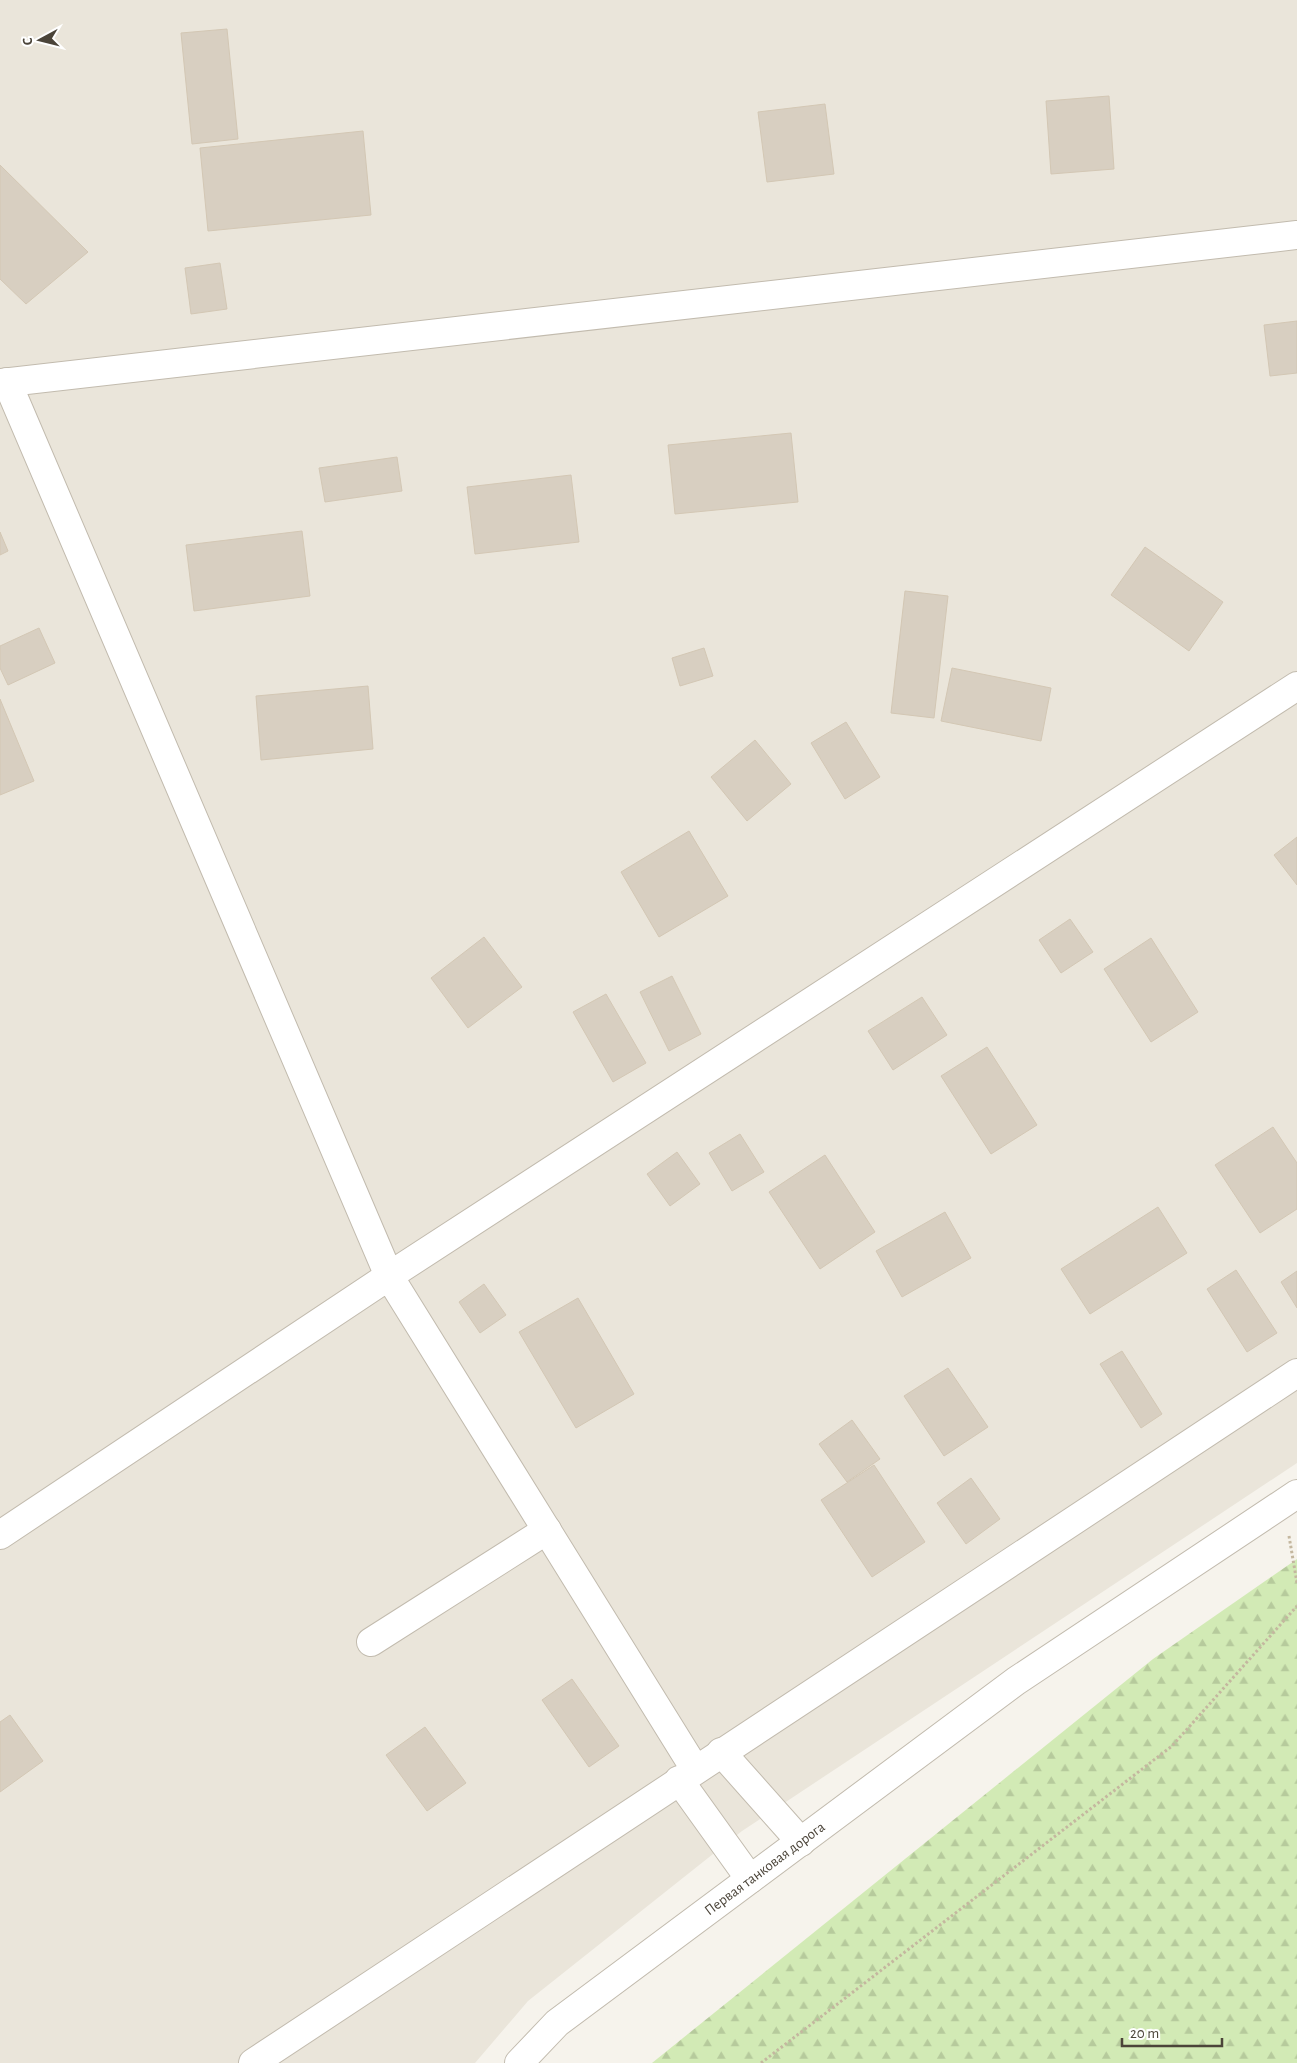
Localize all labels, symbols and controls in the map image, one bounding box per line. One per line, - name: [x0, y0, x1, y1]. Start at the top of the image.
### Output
- north arrow: [15, 15, 65, 65]
- text: С: [21, 37, 36, 46]
- street label: Первая танковая дорога: [702, 1819, 828, 1918]
- scale bar: [1122, 2016, 1222, 2048]
- text: 20 m: [1130, 2026, 1159, 2041]

